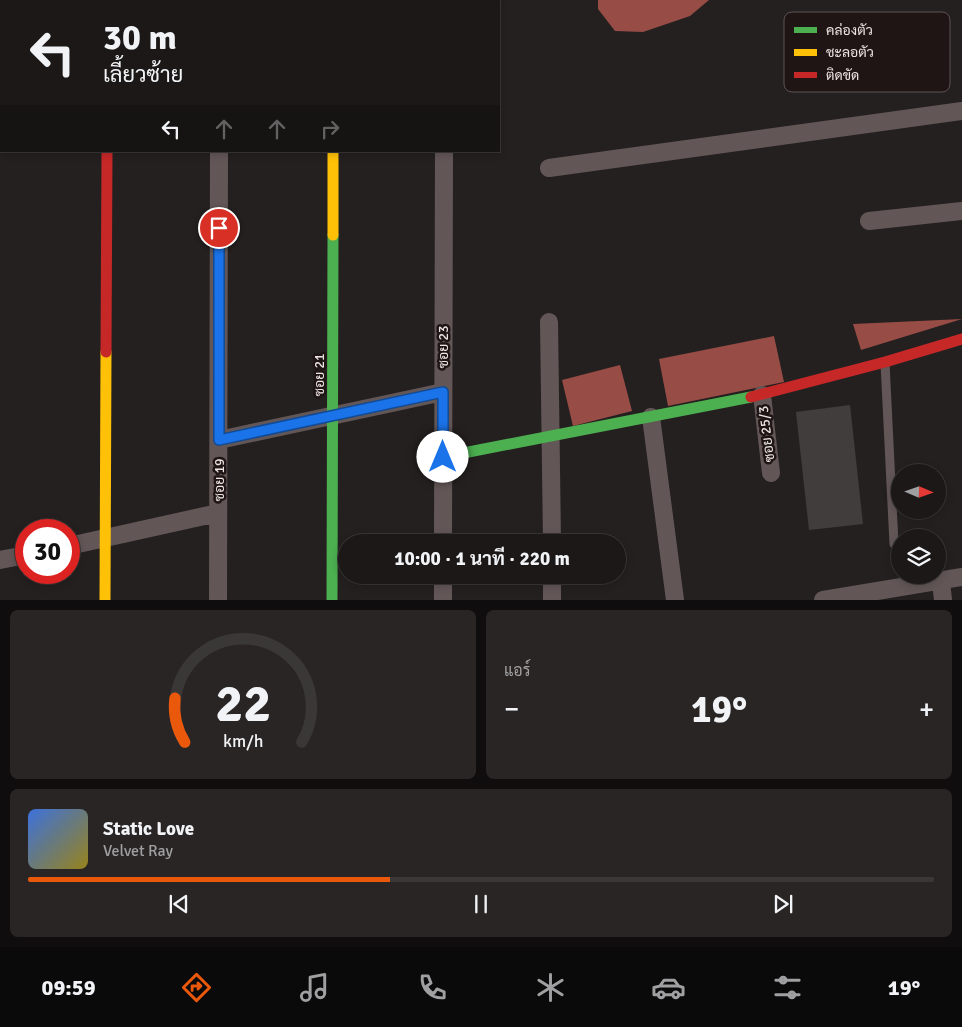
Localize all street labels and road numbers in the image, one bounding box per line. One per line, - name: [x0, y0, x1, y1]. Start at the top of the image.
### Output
- street label: ซอย 23: [435, 325, 452, 369]
- street label: ซอย 21: [311, 353, 328, 397]
- street label: ซอย 25/3: [755, 405, 778, 463]
- street label: ซอย 19: [211, 458, 228, 502]

